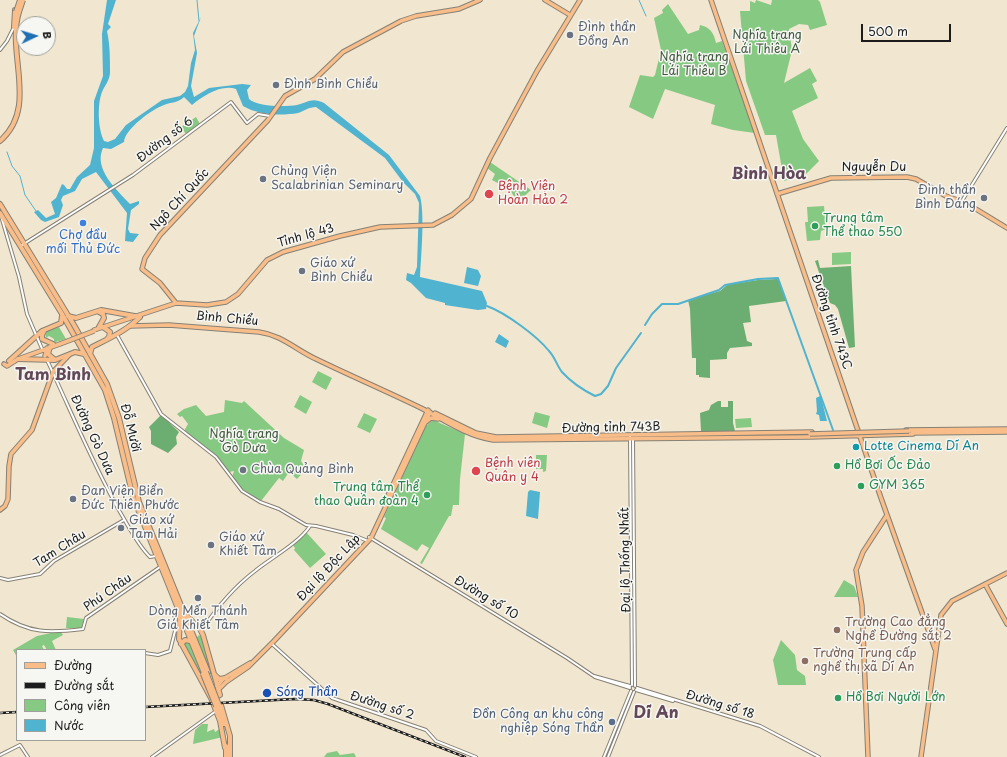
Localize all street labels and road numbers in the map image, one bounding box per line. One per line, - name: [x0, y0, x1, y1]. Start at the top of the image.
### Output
- street label: Đường số 6: [134, 114, 196, 166]
- street label: Nguyễn Du: [842, 161, 906, 175]
- street label: Ngô Chí Quốc: [148, 166, 212, 234]
- street label: Tỉnh lộ 43: [276, 221, 336, 251]
- street label: Đường tỉnh 743C: [808, 272, 854, 372]
- street label: Bình Chiểu: [195, 309, 259, 329]
- street label: Đường Gò Dưa: [67, 393, 117, 477]
- street label: Đỗ Mười: [117, 402, 143, 454]
- street label: Đường tỉnh 743B: [562, 420, 660, 436]
- street label: Đại lộ Thống Nhất: [618, 507, 634, 613]
- street label: Tam Châu: [31, 527, 89, 571]
- street label: Đại lộ Độc Lập: [294, 532, 364, 604]
- street label: Phú Châu: [81, 571, 135, 615]
- street label: Đường số 10: [451, 573, 521, 623]
- street label: Đường số 18: [684, 688, 756, 722]
- street label: Đường số 2: [348, 689, 416, 723]

